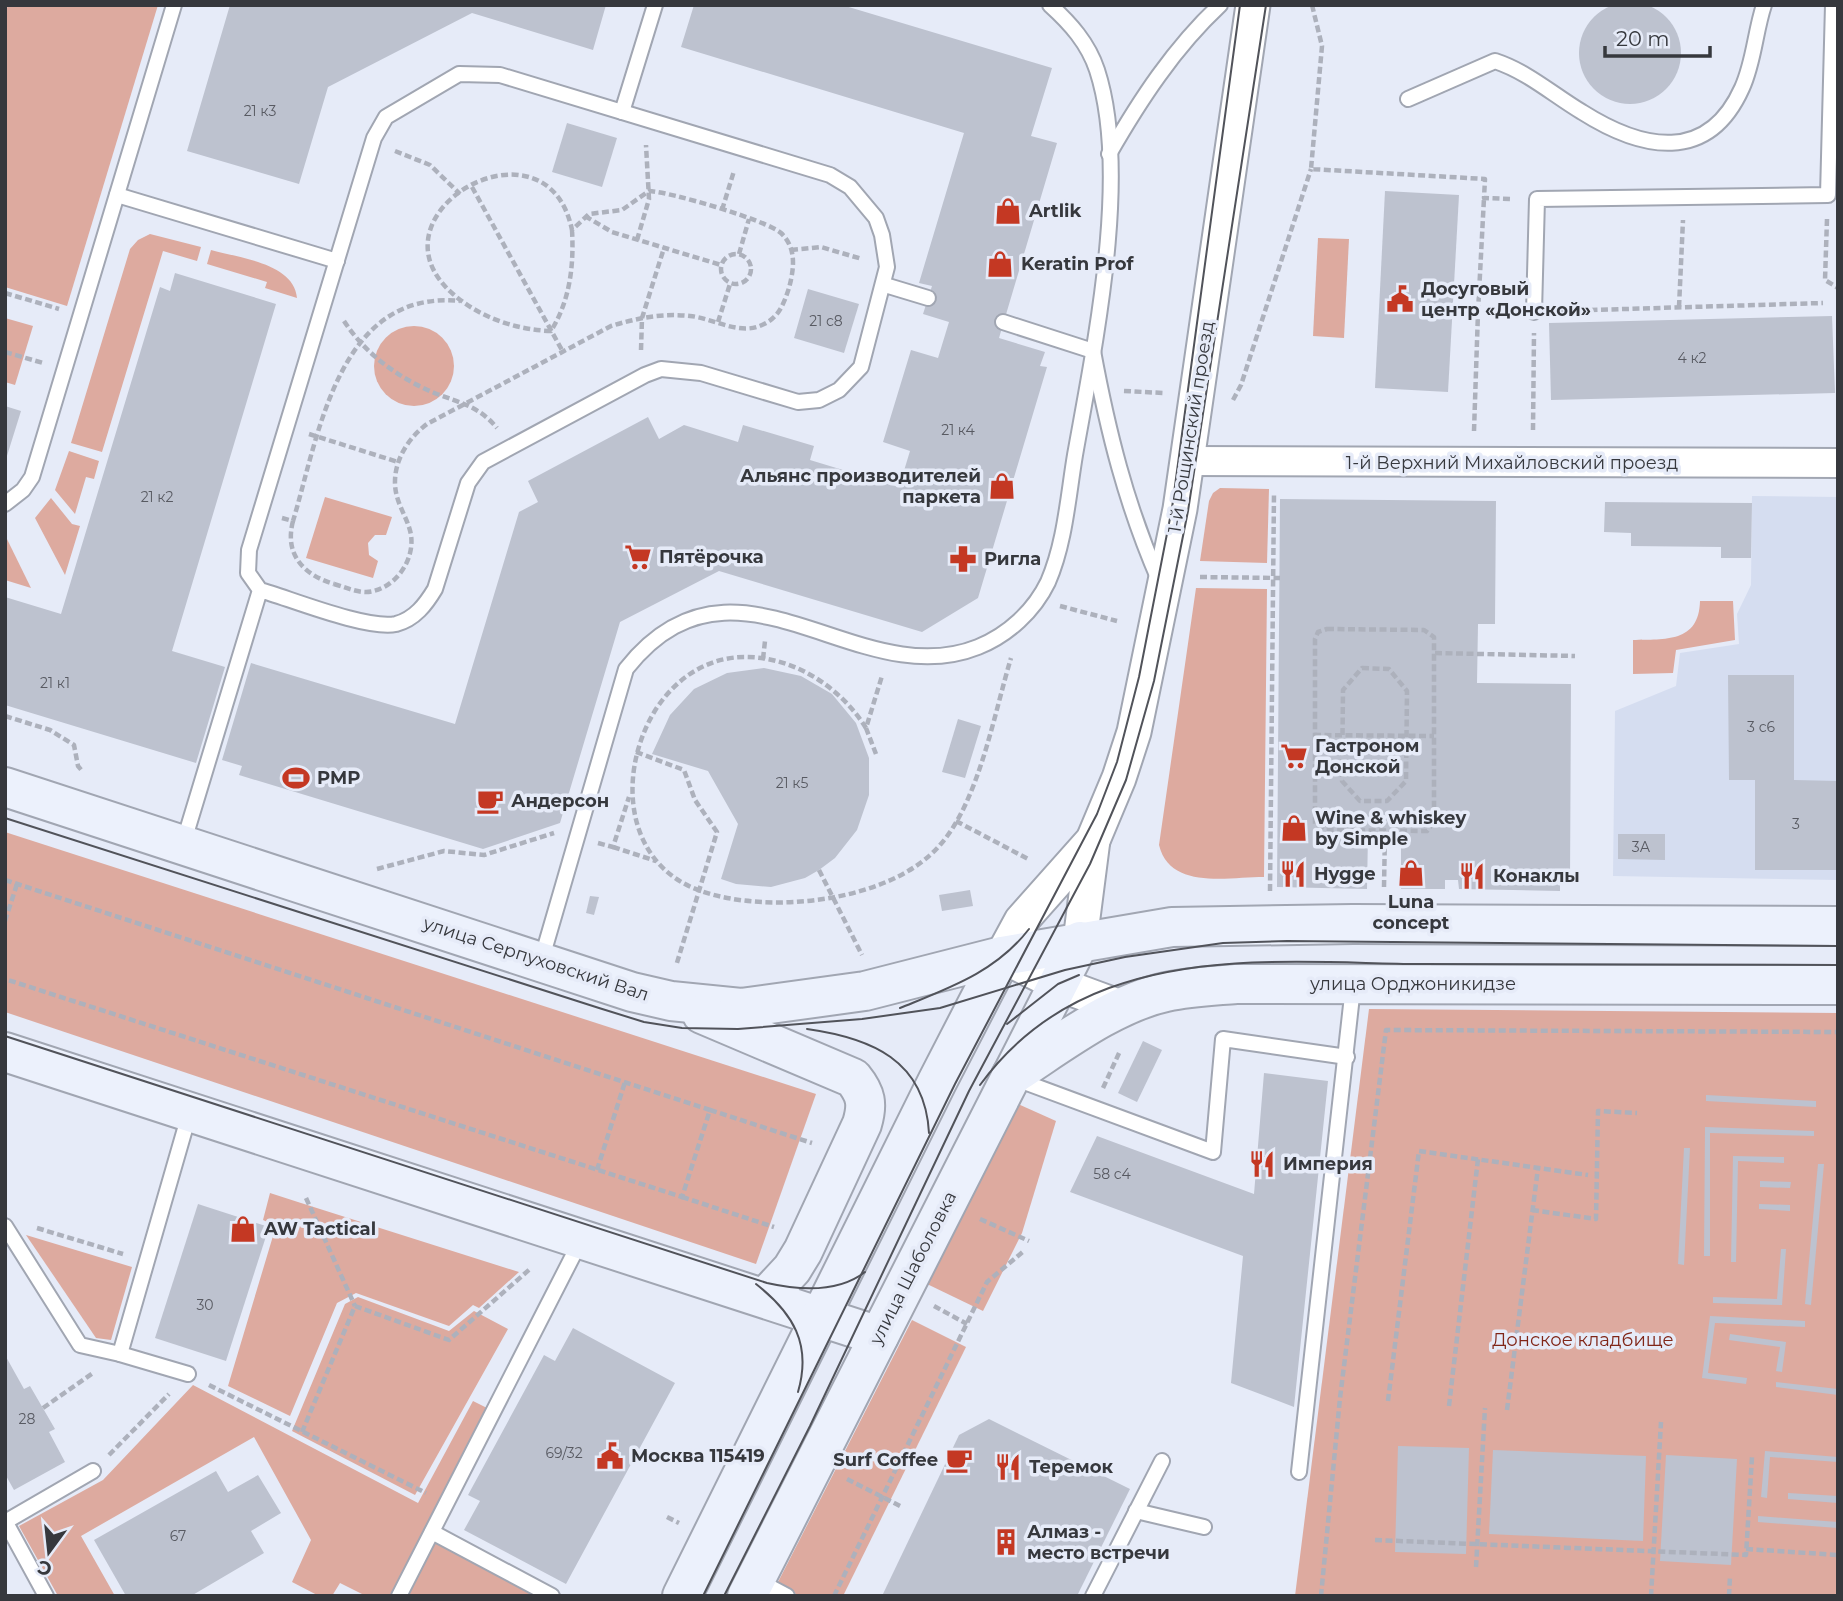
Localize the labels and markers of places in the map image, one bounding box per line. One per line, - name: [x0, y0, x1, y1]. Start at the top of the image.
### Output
- shop icon: Artlik: [993, 196, 1023, 226]
- place label: Artlik: [1028, 200, 1081, 222]
- shop icon: Keratin Prof: [985, 249, 1015, 279]
- place label: Keratin Prof: [1021, 253, 1135, 275]
- place label: Досуговый центр «Донской»: [1421, 278, 1591, 321]
- public building icon: Досуговый центр «Донской»: [1385, 284, 1415, 314]
- place label: Альянс производителей паркета: [740, 465, 981, 508]
- shop icon: Альянс производителей паркета: [987, 471, 1017, 501]
- supermarket icon: Пятёрочка: [623, 542, 653, 572]
- pharmacy icon: Ригла: [948, 544, 978, 574]
- place label: Пятёрочка: [659, 546, 764, 568]
- place label: Ригла: [984, 548, 1041, 570]
- place label: Гастроном Донской: [1315, 735, 1420, 778]
- supermarket icon: Гастроном Донской: [1279, 741, 1309, 771]
- sports icon: PMP: [281, 763, 311, 793]
- place label: PMP: [317, 767, 360, 789]
- cafe icon: Андерсон: [475, 786, 505, 816]
- place label: Андерсон: [511, 790, 609, 812]
- place label: Wine & whiskey by Simple: [1315, 807, 1466, 850]
- shop icon: Wine & whiskey by Simple: [1279, 813, 1309, 843]
- shop icon: Luna concept: [1396, 858, 1426, 888]
- restaurant icon: Hygge: [1278, 859, 1308, 889]
- restaurant icon: Конаклы: [1457, 861, 1487, 891]
- place label: Hygge: [1314, 863, 1376, 885]
- place label: Конаклы: [1493, 865, 1580, 887]
- place label: Luna concept: [1373, 891, 1450, 934]
- restaurant icon: Империя: [1247, 1149, 1277, 1179]
- place label: Империя: [1283, 1153, 1373, 1175]
- shop icon: AW Tactical: [228, 1214, 258, 1244]
- place label: AW Tactical: [263, 1218, 376, 1240]
- public building icon: Москва 115419: [595, 1441, 625, 1471]
- place label: Москва 115419: [631, 1445, 765, 1467]
- cafe icon: Surf Coffee: [944, 1445, 974, 1475]
- place label: Surf Coffee: [833, 1449, 938, 1471]
- restaurant icon: Теремок: [993, 1452, 1023, 1482]
- place label: Теремок: [1029, 1456, 1114, 1478]
- place label: Алмаз - место встречи: [1027, 1521, 1170, 1564]
- building icon: Алмаз - место встречи: [991, 1527, 1021, 1557]

